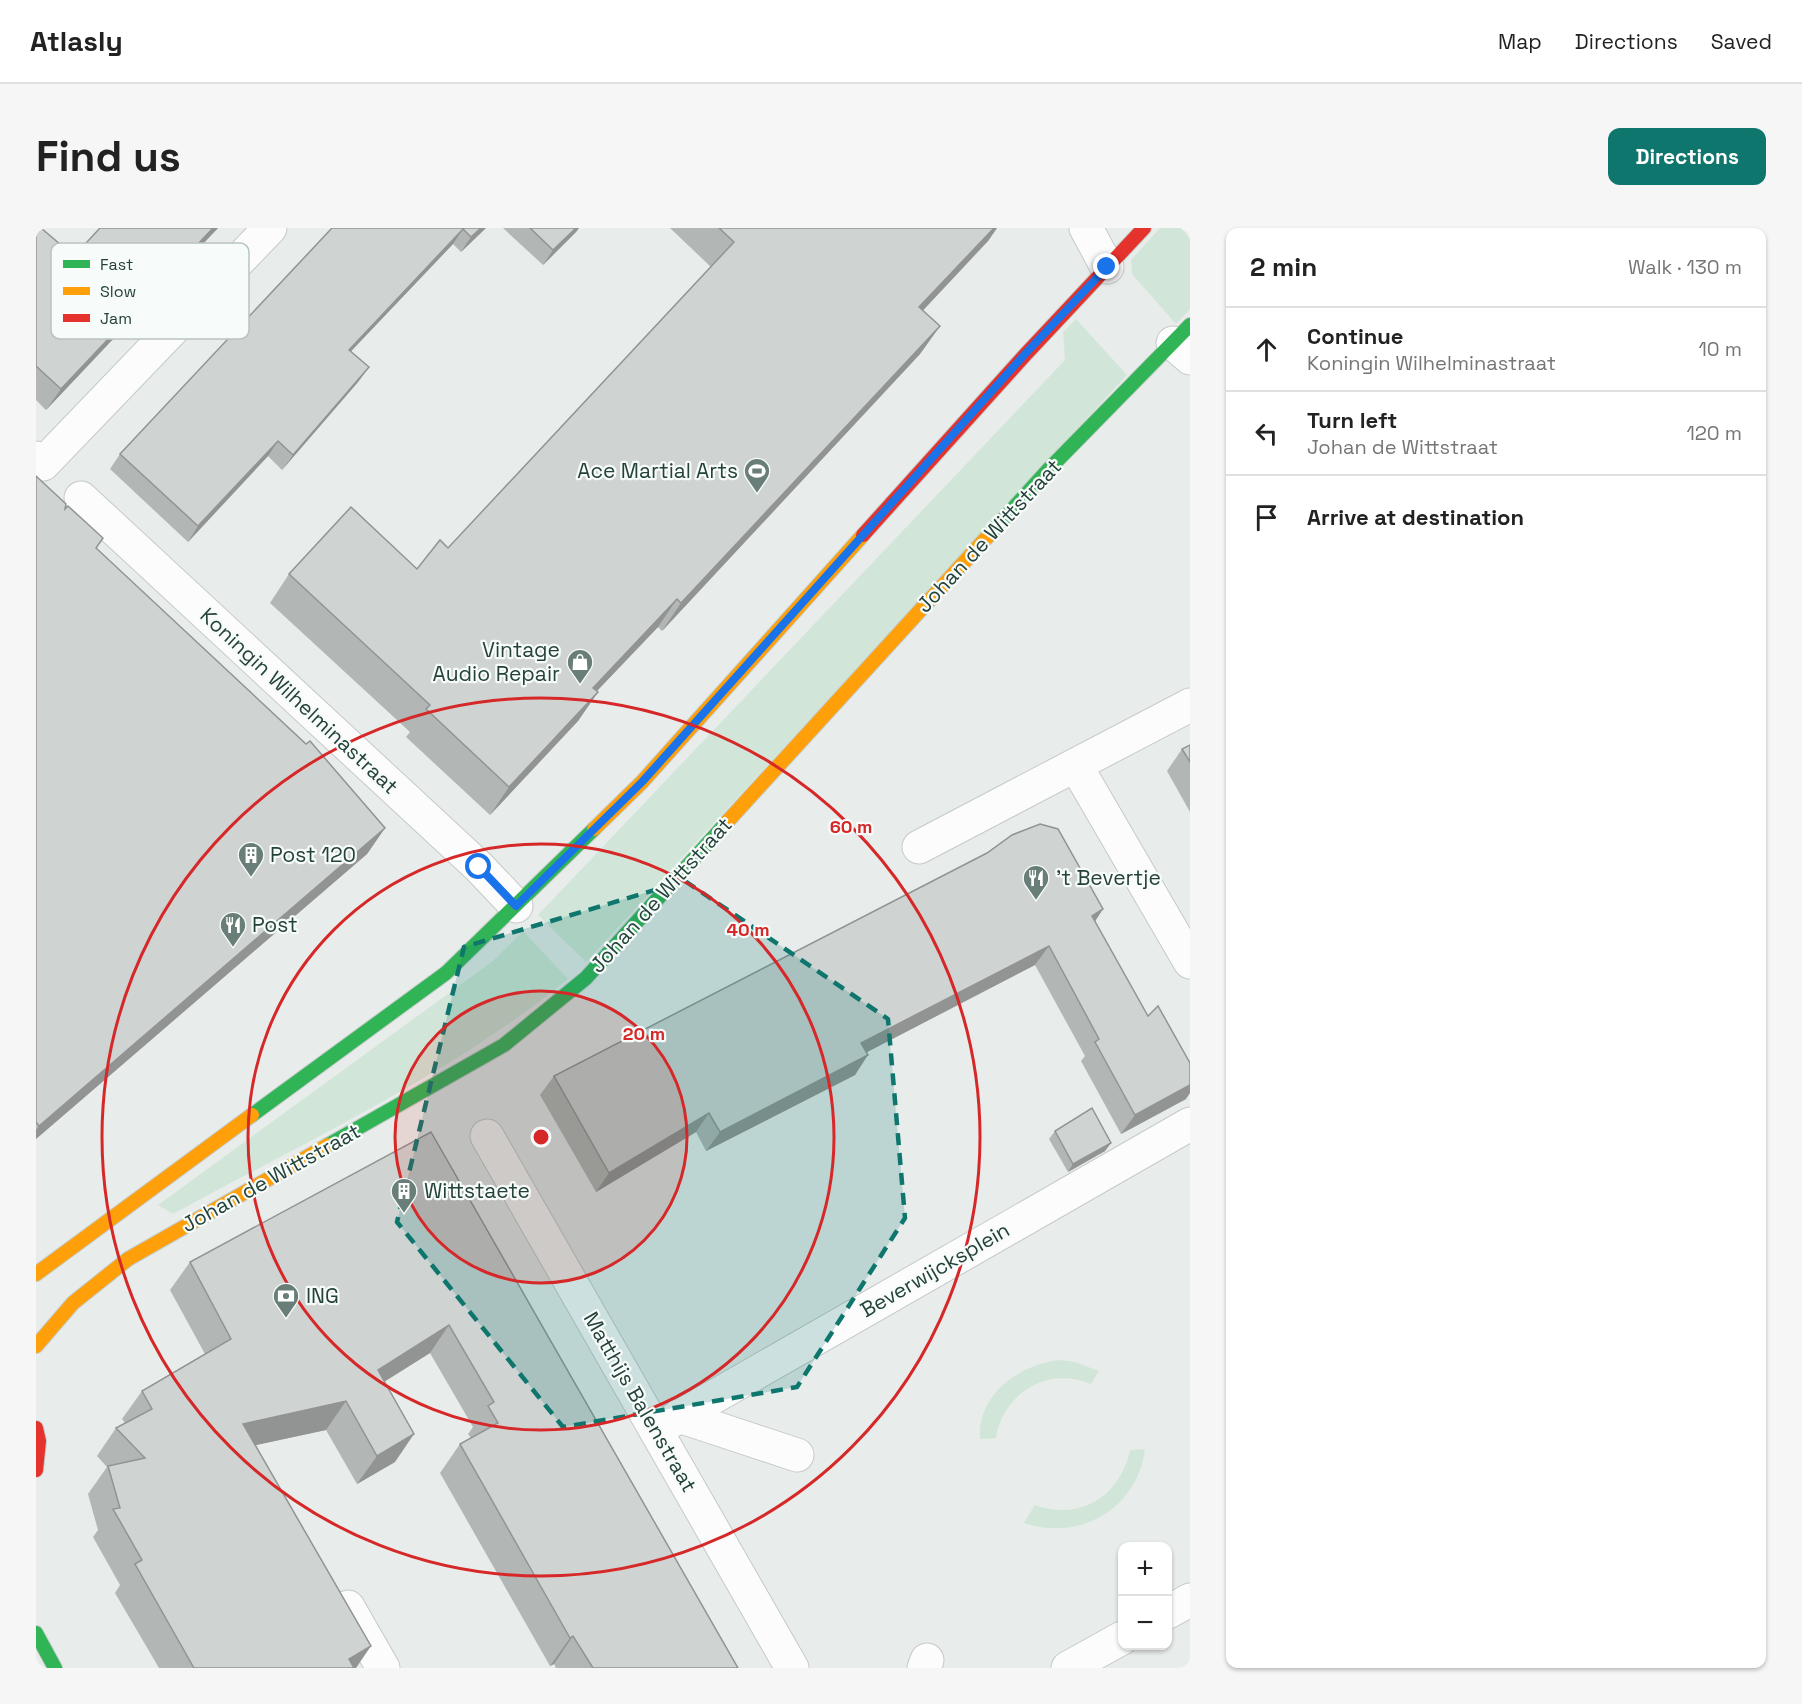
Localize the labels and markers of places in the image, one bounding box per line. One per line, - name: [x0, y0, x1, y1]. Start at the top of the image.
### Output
- sports icon: Ace Martial Arts: [742, 456, 772, 494]
- place label: Ace Martial Arts: [577, 457, 738, 484]
- place label: Vintage Audio Repair: [433, 636, 560, 687]
- shop icon: Vintage Audio Repair: [565, 647, 595, 685]
- building icon: Post 120: [236, 840, 266, 878]
- place label: Post 120: [270, 841, 356, 868]
- restaurant icon: 't Bevertje: [1021, 863, 1051, 901]
- place label: 't Bevertje: [1056, 864, 1161, 891]
- restaurant icon: Post: [218, 910, 248, 948]
- place label: Post: [252, 911, 298, 938]
- centre of rings: [531, 1127, 551, 1147]
- building icon: Wittstaete: [389, 1176, 419, 1214]
- place label: Wittstaete: [424, 1177, 530, 1204]
- bank icon: ING: [271, 1281, 301, 1319]
- place label: ING: [306, 1282, 339, 1309]

